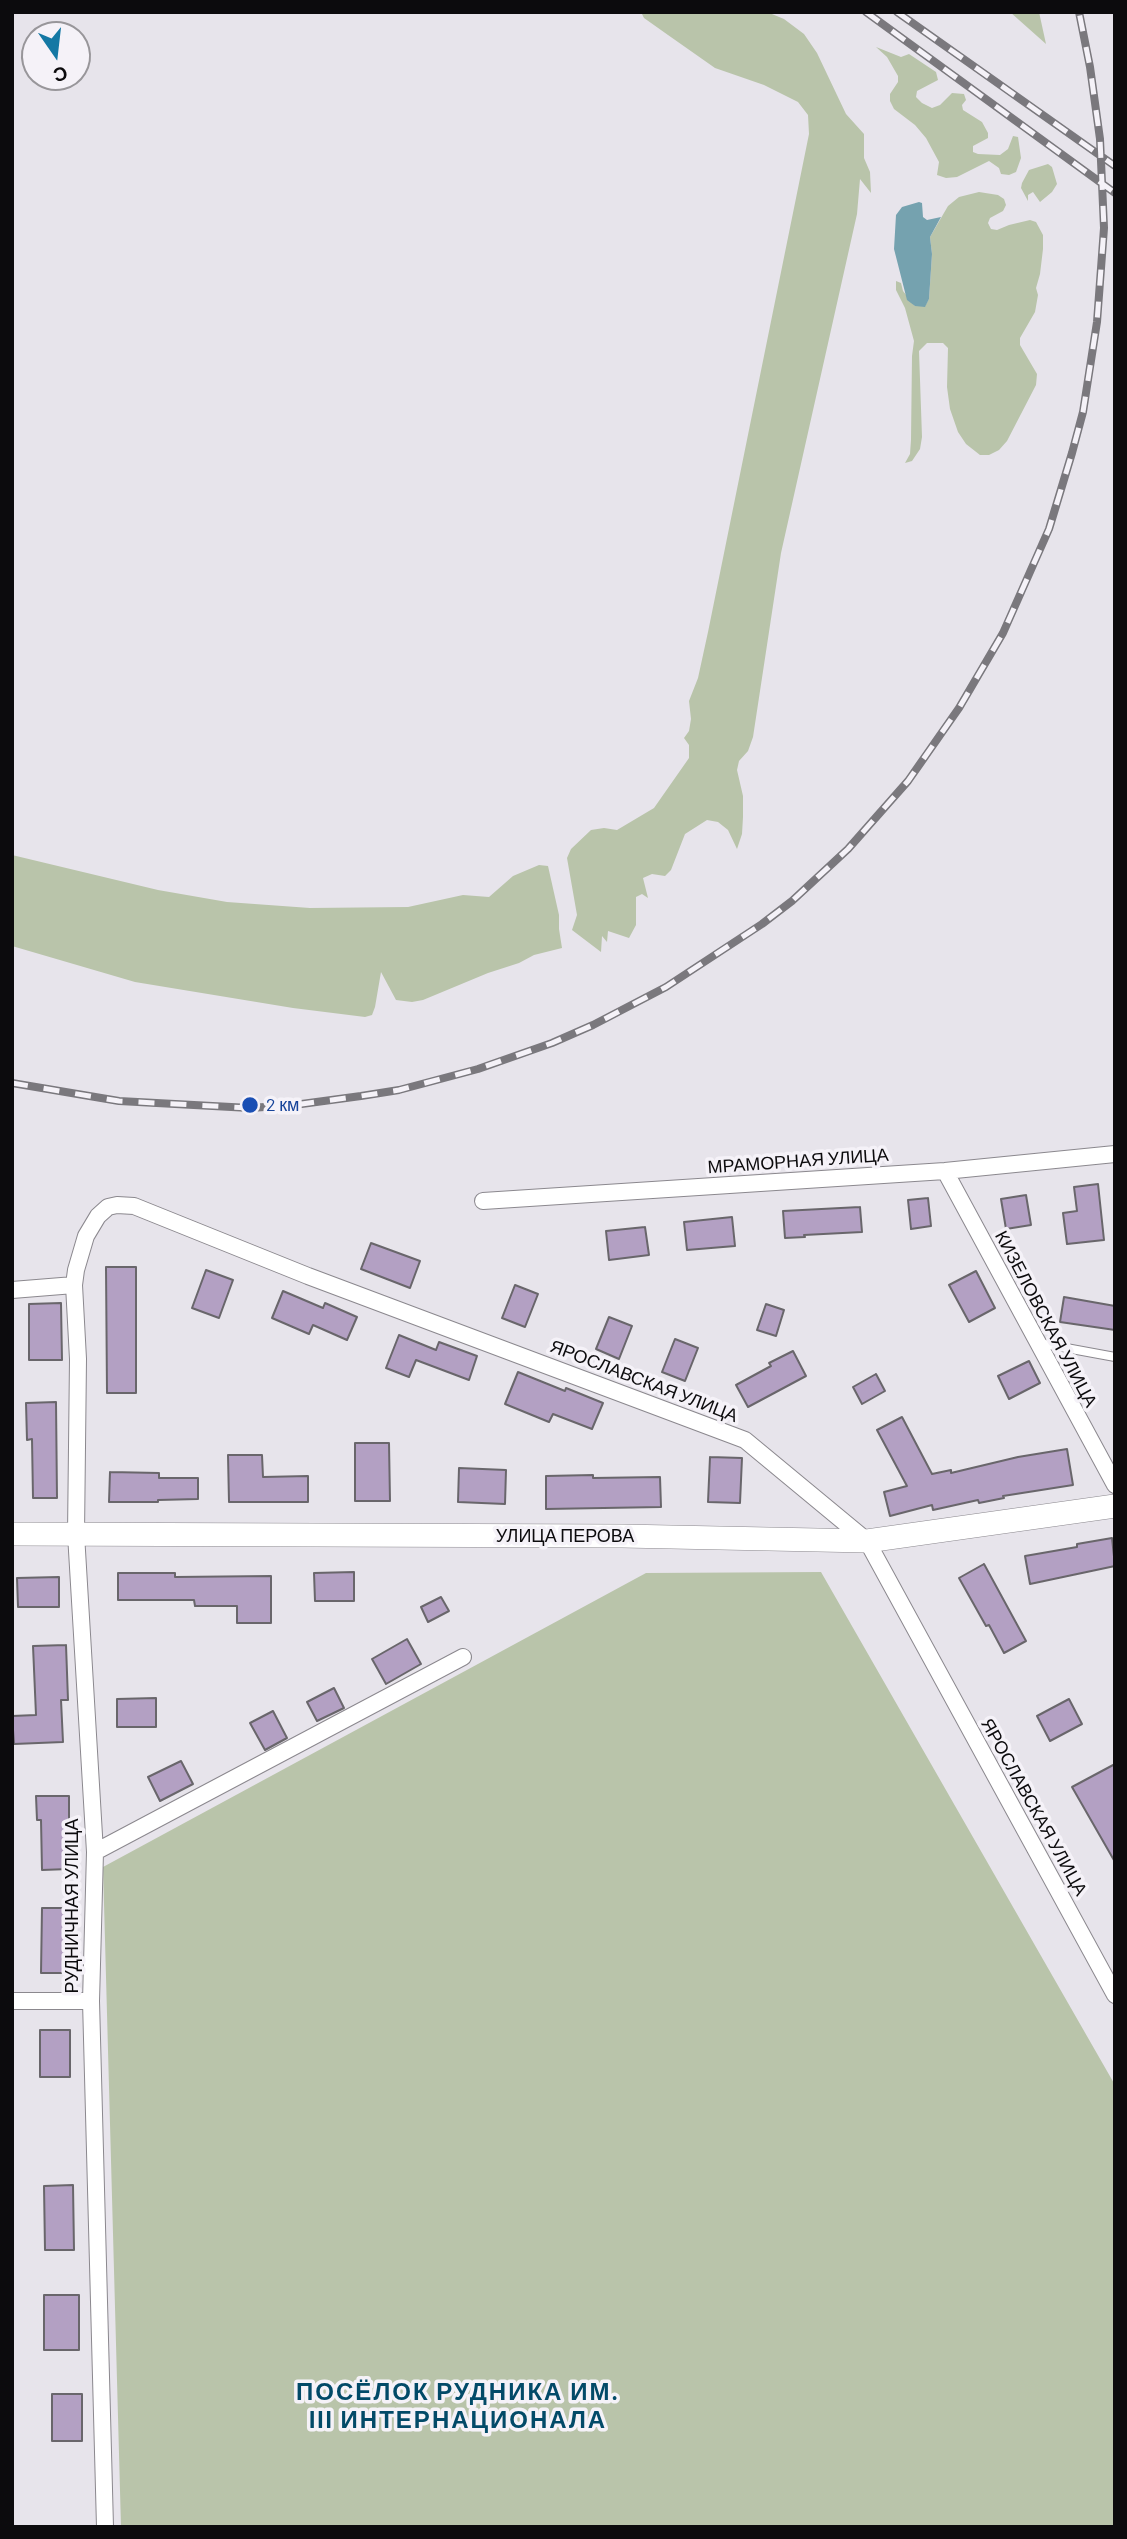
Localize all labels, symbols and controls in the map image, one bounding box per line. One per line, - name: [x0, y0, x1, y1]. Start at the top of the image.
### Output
- north arrow: [21, 21, 91, 91]
- text: С: [51, 62, 70, 88]
- place label: 2 км: [266, 1094, 299, 1116]
- marker: 2 км: [240, 1095, 260, 1115]
- street label: МРАМОРНАЯ УЛИЦА: [707, 1144, 889, 1178]
- street label: КИЗЕЛОВСКАЯ УЛИЦА: [990, 1227, 1102, 1411]
- street label: ЯРОСЛАВСКАЯ УЛИЦА: [547, 1335, 741, 1427]
- street label: УЛИЦА ПЕРОВА: [496, 1525, 634, 1547]
- street label: ЯРОСЛАВСКАЯ УЛИЦА: [976, 1715, 1092, 1899]
- street label: РУДНИЧНАЯ УЛИЦА: [61, 1819, 83, 1993]
- district label: ПОСЁЛОК РУДНИКА ИМ. III ИНТЕРНАЦИОНАЛА: [298, 2378, 618, 2434]

